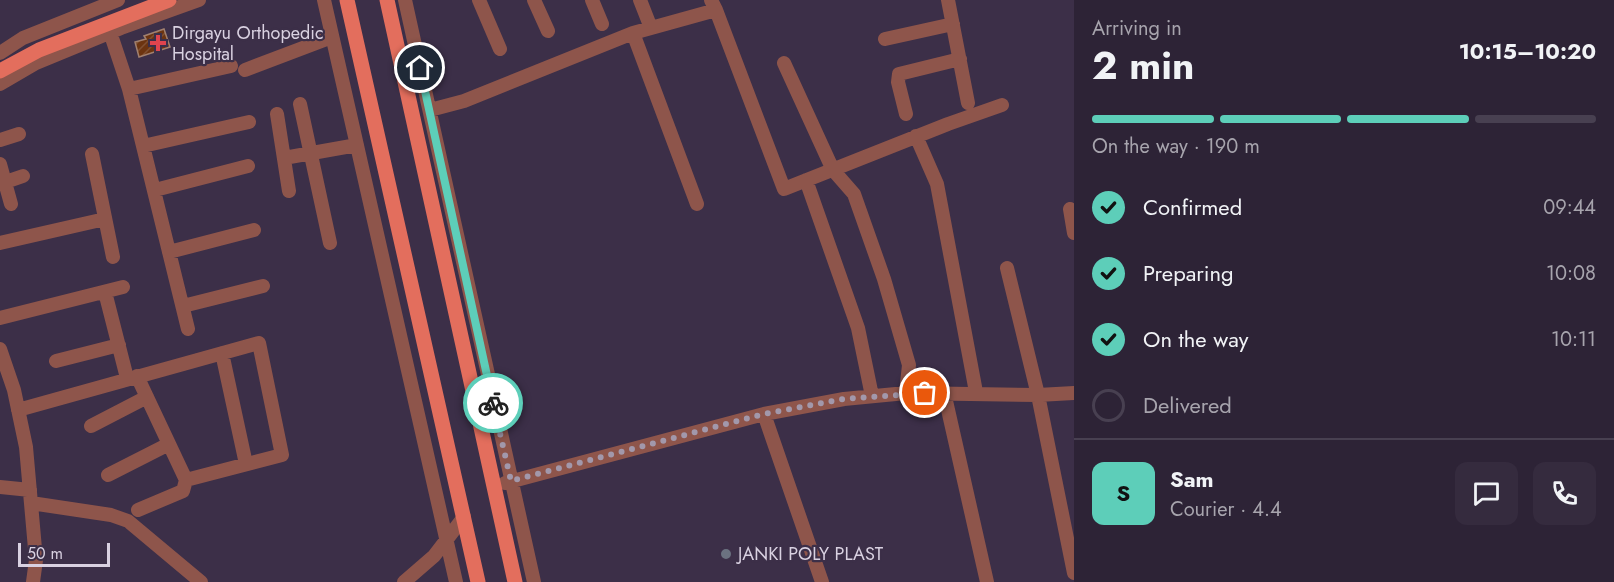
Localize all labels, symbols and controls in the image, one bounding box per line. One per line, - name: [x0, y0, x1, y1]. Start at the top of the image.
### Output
- text: Arriving in: [1092, 14, 1182, 43]
- place label: Dirgayu Orthopedic Hospital: [172, 20, 324, 67]
- marker: Dirgayu Orthopedic Hospital: [149, 34, 167, 52]
- text: 10:15–10:20: [1459, 35, 1596, 67]
- text: 2 min: [1092, 37, 1194, 94]
- pin: [394, 42, 445, 93]
- icon: home: [403, 51, 436, 84]
- text: On the way · 190 m: [1092, 132, 1260, 161]
- icon: check: [1092, 191, 1125, 224]
- text: Confirmed: [1143, 191, 1242, 223]
- text: 09:44: [1543, 193, 1596, 222]
- icon: check: [1092, 257, 1125, 290]
- text: Preparing: [1143, 257, 1234, 289]
- text: 10:08: [1546, 259, 1596, 288]
- icon: check: [1092, 323, 1125, 356]
- text: On the way: [1143, 323, 1248, 355]
- text: 10:11: [1551, 325, 1596, 354]
- pin: [899, 367, 950, 418]
- courier: [463, 373, 523, 433]
- icon: bag: [908, 376, 941, 409]
- icon: bike: [477, 387, 510, 420]
- text: Delivered: [1143, 389, 1232, 421]
- button: chat: [1455, 462, 1518, 525]
- button: phone: [1533, 462, 1596, 525]
- text: Sam: [1170, 463, 1214, 495]
- text: S: [1117, 477, 1130, 509]
- text: Courier · 4.4: [1170, 495, 1282, 524]
- scale bar: [18, 540, 110, 568]
- place label: JANKI POLY PLAST: [736, 541, 884, 567]
- text: 50 m: [27, 542, 63, 565]
- marker: JANKI POLY PLAST: [719, 547, 733, 561]

